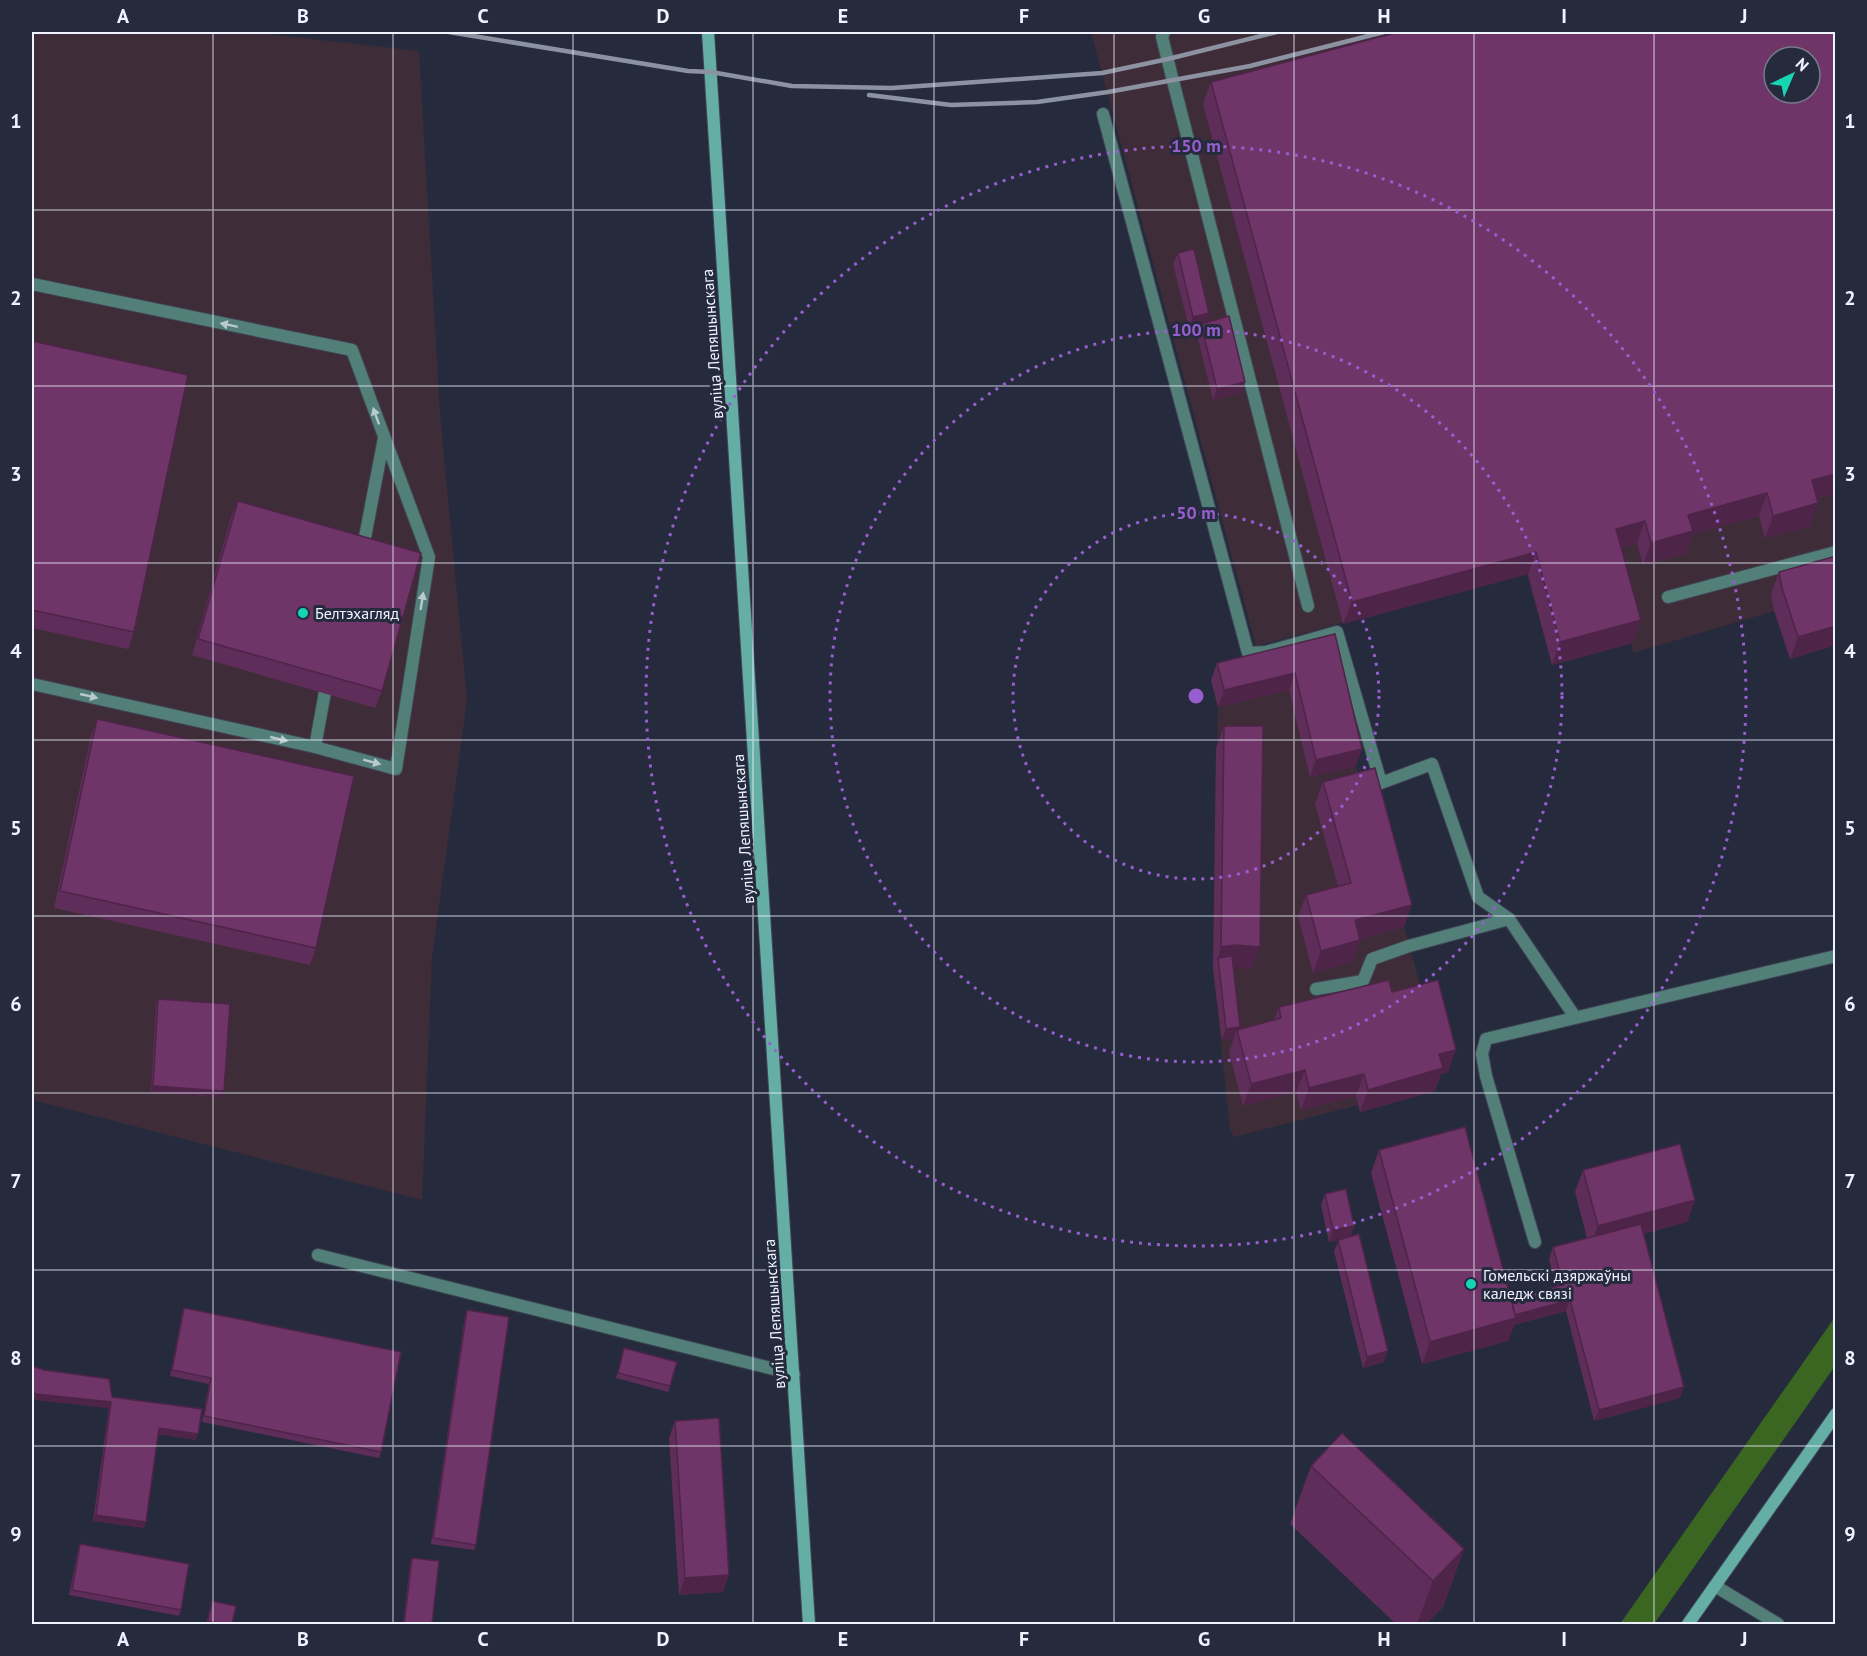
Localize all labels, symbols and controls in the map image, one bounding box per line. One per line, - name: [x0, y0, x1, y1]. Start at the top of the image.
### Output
- text: A: [117, 3, 130, 29]
- text: B: [297, 3, 309, 29]
- text: C: [477, 3, 489, 29]
- text: D: [657, 3, 670, 29]
- text: E: [838, 3, 848, 29]
- text: F: [1019, 3, 1029, 29]
- text: G: [1198, 3, 1210, 29]
- text: H: [1377, 3, 1391, 29]
- text: I: [1561, 3, 1567, 29]
- text: J: [1740, 3, 1747, 29]
- north arrow: [1762, 45, 1822, 105]
- text: N: [1792, 53, 1813, 75]
- text: 1: [10, 108, 22, 134]
- text: 1: [1844, 108, 1856, 134]
- text: 150 m: [1171, 134, 1221, 157]
- street label: вуліца Лепяшынскага: [697, 268, 727, 420]
- text: 2: [10, 285, 22, 311]
- text: 2: [1844, 285, 1856, 311]
- text: 100 m: [1171, 318, 1221, 341]
- one-way arrow: [220, 320, 239, 329]
- one-way arrow: [371, 407, 380, 425]
- text: 3: [10, 461, 22, 487]
- text: 3: [1844, 461, 1856, 487]
- text: 50 m: [1176, 501, 1216, 524]
- one-way arrow: [418, 591, 427, 610]
- place label: Белтэхагляд: [315, 603, 399, 623]
- marker: Белтэхагляд: [296, 606, 310, 620]
- text: 4: [10, 638, 22, 664]
- text: 4: [1844, 638, 1856, 664]
- centre of rings: [1186, 686, 1206, 706]
- one-way arrow: [79, 692, 98, 702]
- one-way arrow: [270, 735, 289, 744]
- street label: вуліца Лепяшынскага: [728, 753, 758, 905]
- one-way arrow: [362, 758, 381, 768]
- text: 5: [10, 815, 22, 841]
- text: 5: [1844, 815, 1856, 841]
- text: 6: [10, 991, 22, 1017]
- text: 6: [1844, 991, 1856, 1017]
- text: 7: [10, 1168, 22, 1194]
- text: 7: [1844, 1168, 1856, 1194]
- street label: вуліца Лепяшынскага: [759, 1238, 789, 1390]
- place label: Гомельскі дзяржаўны каледж связі: [1483, 1265, 1631, 1303]
- marker: Гомельскі дзяржаўны каледж связі: [1464, 1277, 1478, 1291]
- text: 8: [10, 1345, 22, 1371]
- text: 8: [1844, 1345, 1856, 1371]
- text: 9: [10, 1521, 22, 1547]
- text: 9: [1844, 1521, 1856, 1547]
- text: A: [117, 1626, 130, 1652]
- text: B: [297, 1626, 309, 1652]
- text: C: [477, 1626, 489, 1652]
- text: D: [657, 1626, 670, 1652]
- text: E: [838, 1626, 848, 1652]
- text: F: [1019, 1626, 1029, 1652]
- text: G: [1198, 1626, 1210, 1652]
- text: H: [1377, 1626, 1391, 1652]
- text: I: [1561, 1626, 1567, 1652]
- text: J: [1740, 1626, 1747, 1652]

